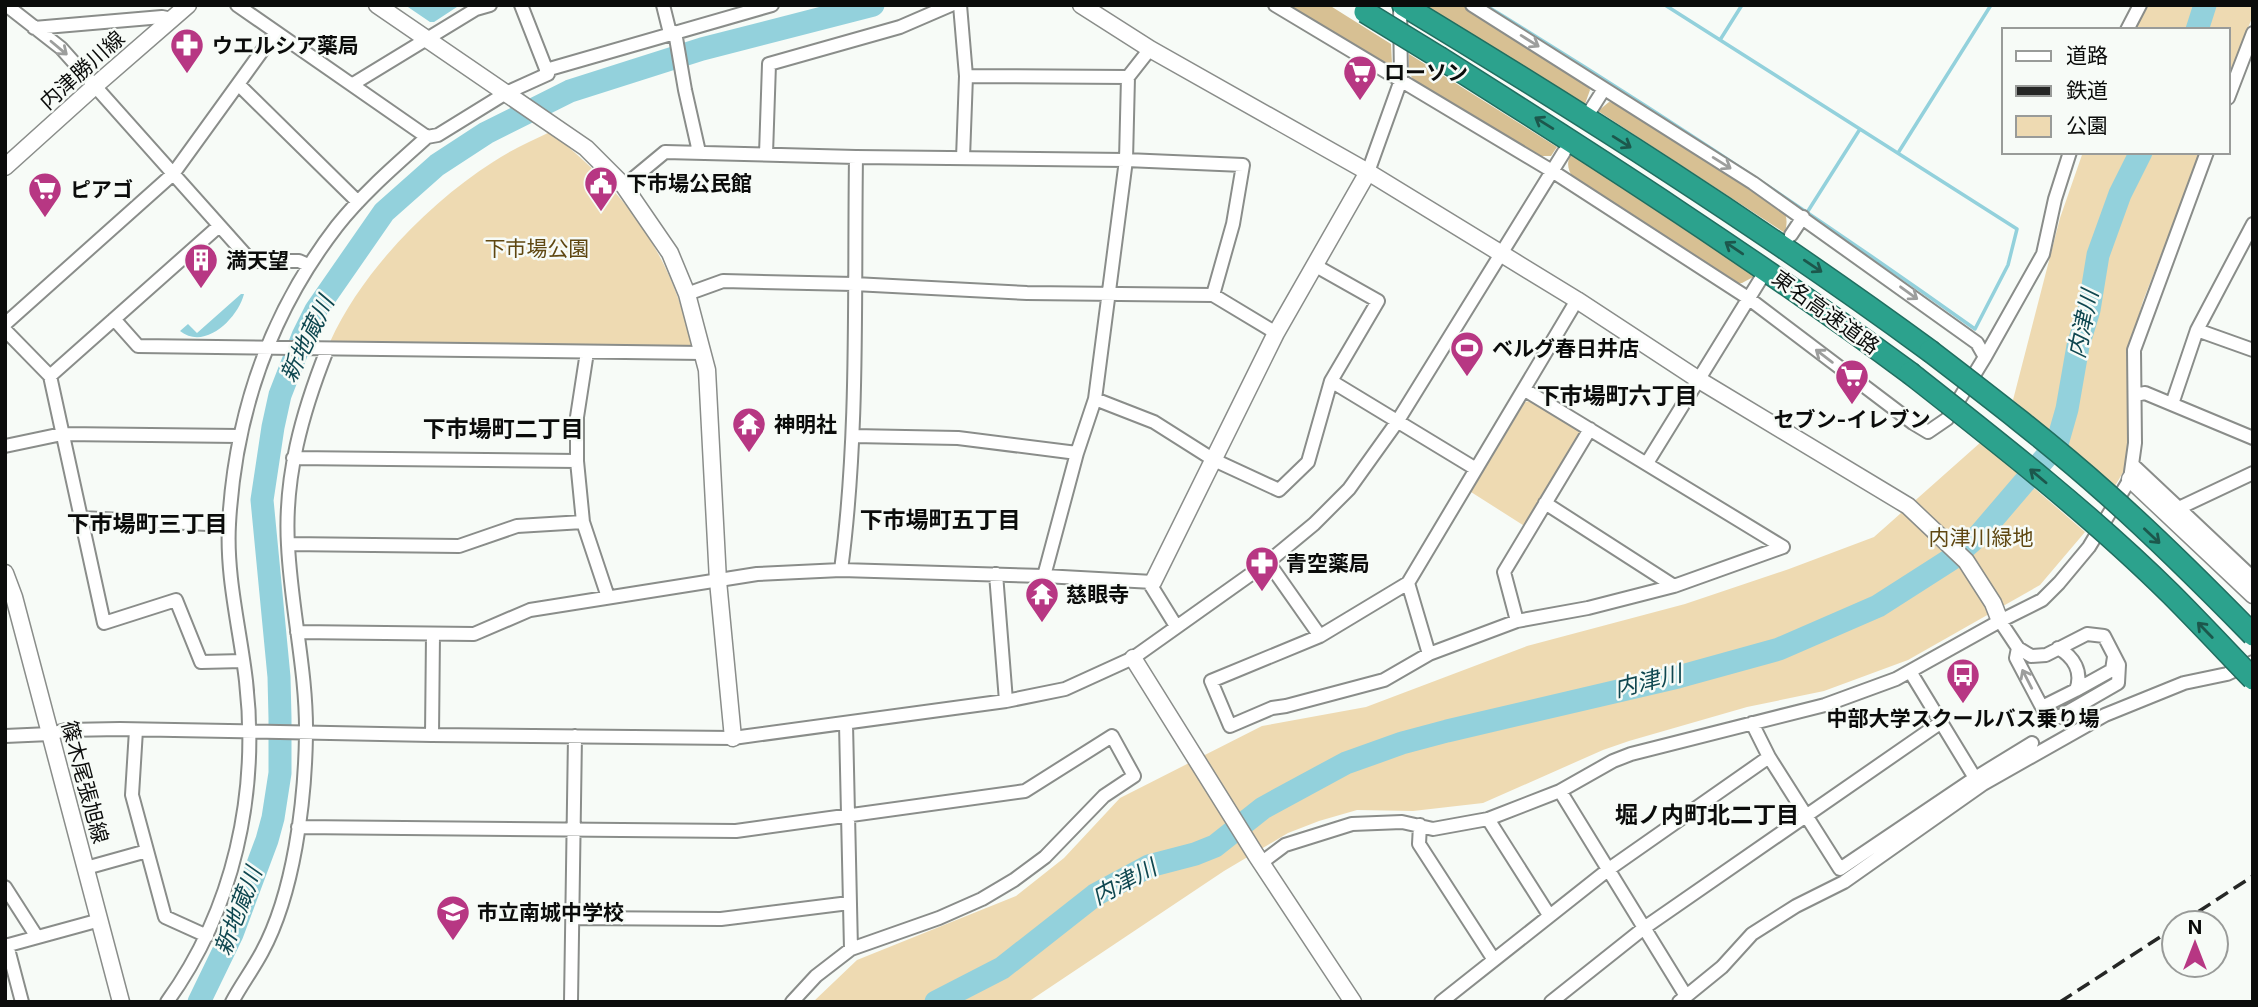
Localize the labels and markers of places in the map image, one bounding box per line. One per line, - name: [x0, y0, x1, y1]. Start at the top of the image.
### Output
- pharmacy icon: ウエルシア薬局: [168, 26, 206, 75]
- place label: ウエルシア薬局: [212, 33, 359, 58]
- supermarket icon: ローソン: [1341, 53, 1379, 102]
- place label: ローソン: [1384, 60, 1468, 85]
- public building icon: 下市場公民館: [582, 164, 620, 213]
- supermarket icon: ピアゴ: [26, 170, 64, 219]
- place label: 下市場公民館: [626, 171, 752, 196]
- place label: ピアゴ: [70, 177, 133, 202]
- building icon: 満天望: [182, 241, 220, 290]
- place label: 満天望: [226, 248, 289, 273]
- sports icon: ベルグ春日井店: [1448, 329, 1486, 378]
- place label: ベルグ春日井店: [1492, 336, 1639, 361]
- supermarket icon: セブン-イレブン: [1833, 357, 1871, 406]
- temple icon: 神明社: [730, 405, 768, 454]
- place label: セブン-イレブン: [1774, 407, 1930, 432]
- place label: 神明社: [774, 412, 837, 437]
- pharmacy icon: 青空薬局: [1243, 544, 1281, 593]
- place label: 青空薬局: [1286, 551, 1370, 576]
- temple icon: 慈眼寺: [1023, 575, 1061, 624]
- place label: 慈眼寺: [1066, 582, 1129, 607]
- bus stop icon: 中部大学スクールバス乗り場: [1944, 656, 1982, 705]
- place label: 中部大学スクールバス乗り場: [1827, 706, 2100, 731]
- school or university icon: 市立南城中学校: [434, 893, 472, 942]
- place label: 市立南城中学校: [477, 900, 624, 925]

